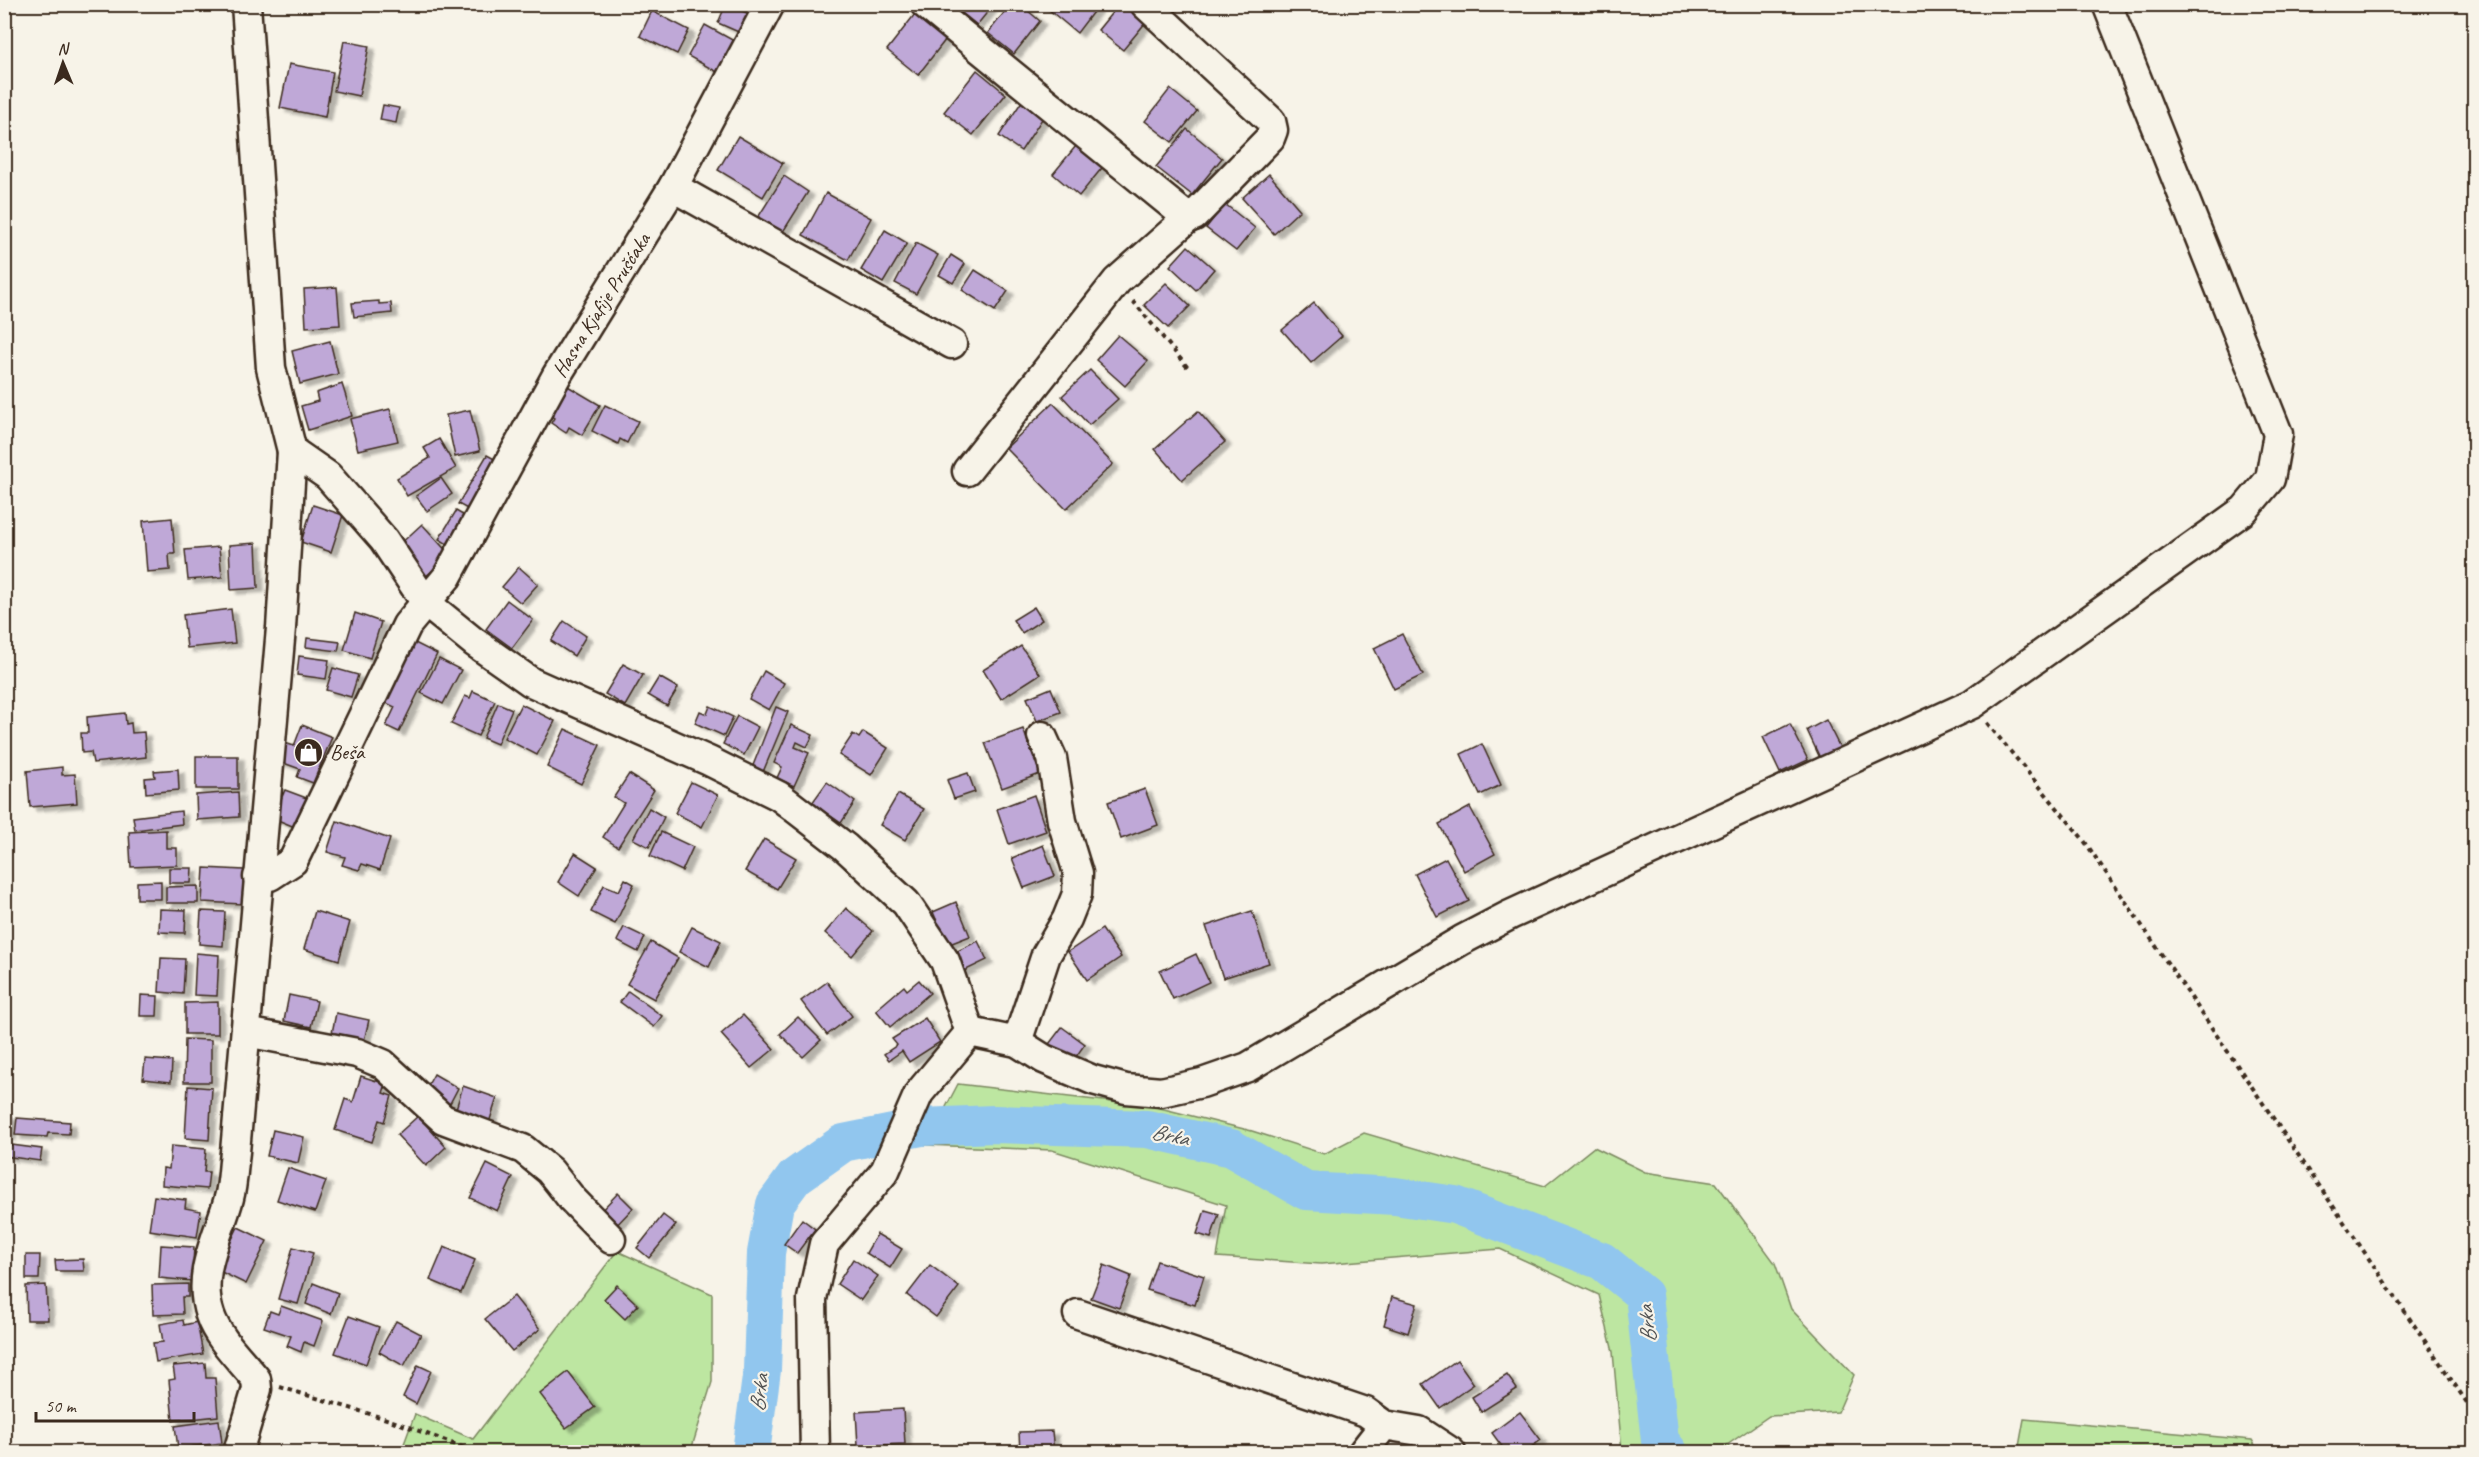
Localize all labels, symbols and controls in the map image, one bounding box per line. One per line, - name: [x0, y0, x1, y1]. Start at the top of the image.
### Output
- north arrow: [33, 33, 93, 93]
- text: N: [57, 39, 71, 59]
- street label: Hasna Kjafije Prušćaka: [546, 227, 657, 382]
- shop icon: Beša: [293, 736, 325, 768]
- place label: Beša: [330, 739, 366, 765]
- water label: Brka: [1149, 1117, 1193, 1153]
- water label: Brka: [1631, 1302, 1663, 1344]
- water label: Brka: [743, 1371, 775, 1413]
- scale bar: [36, 1385, 194, 1423]
- text: 50 m: [45, 1395, 78, 1417]

